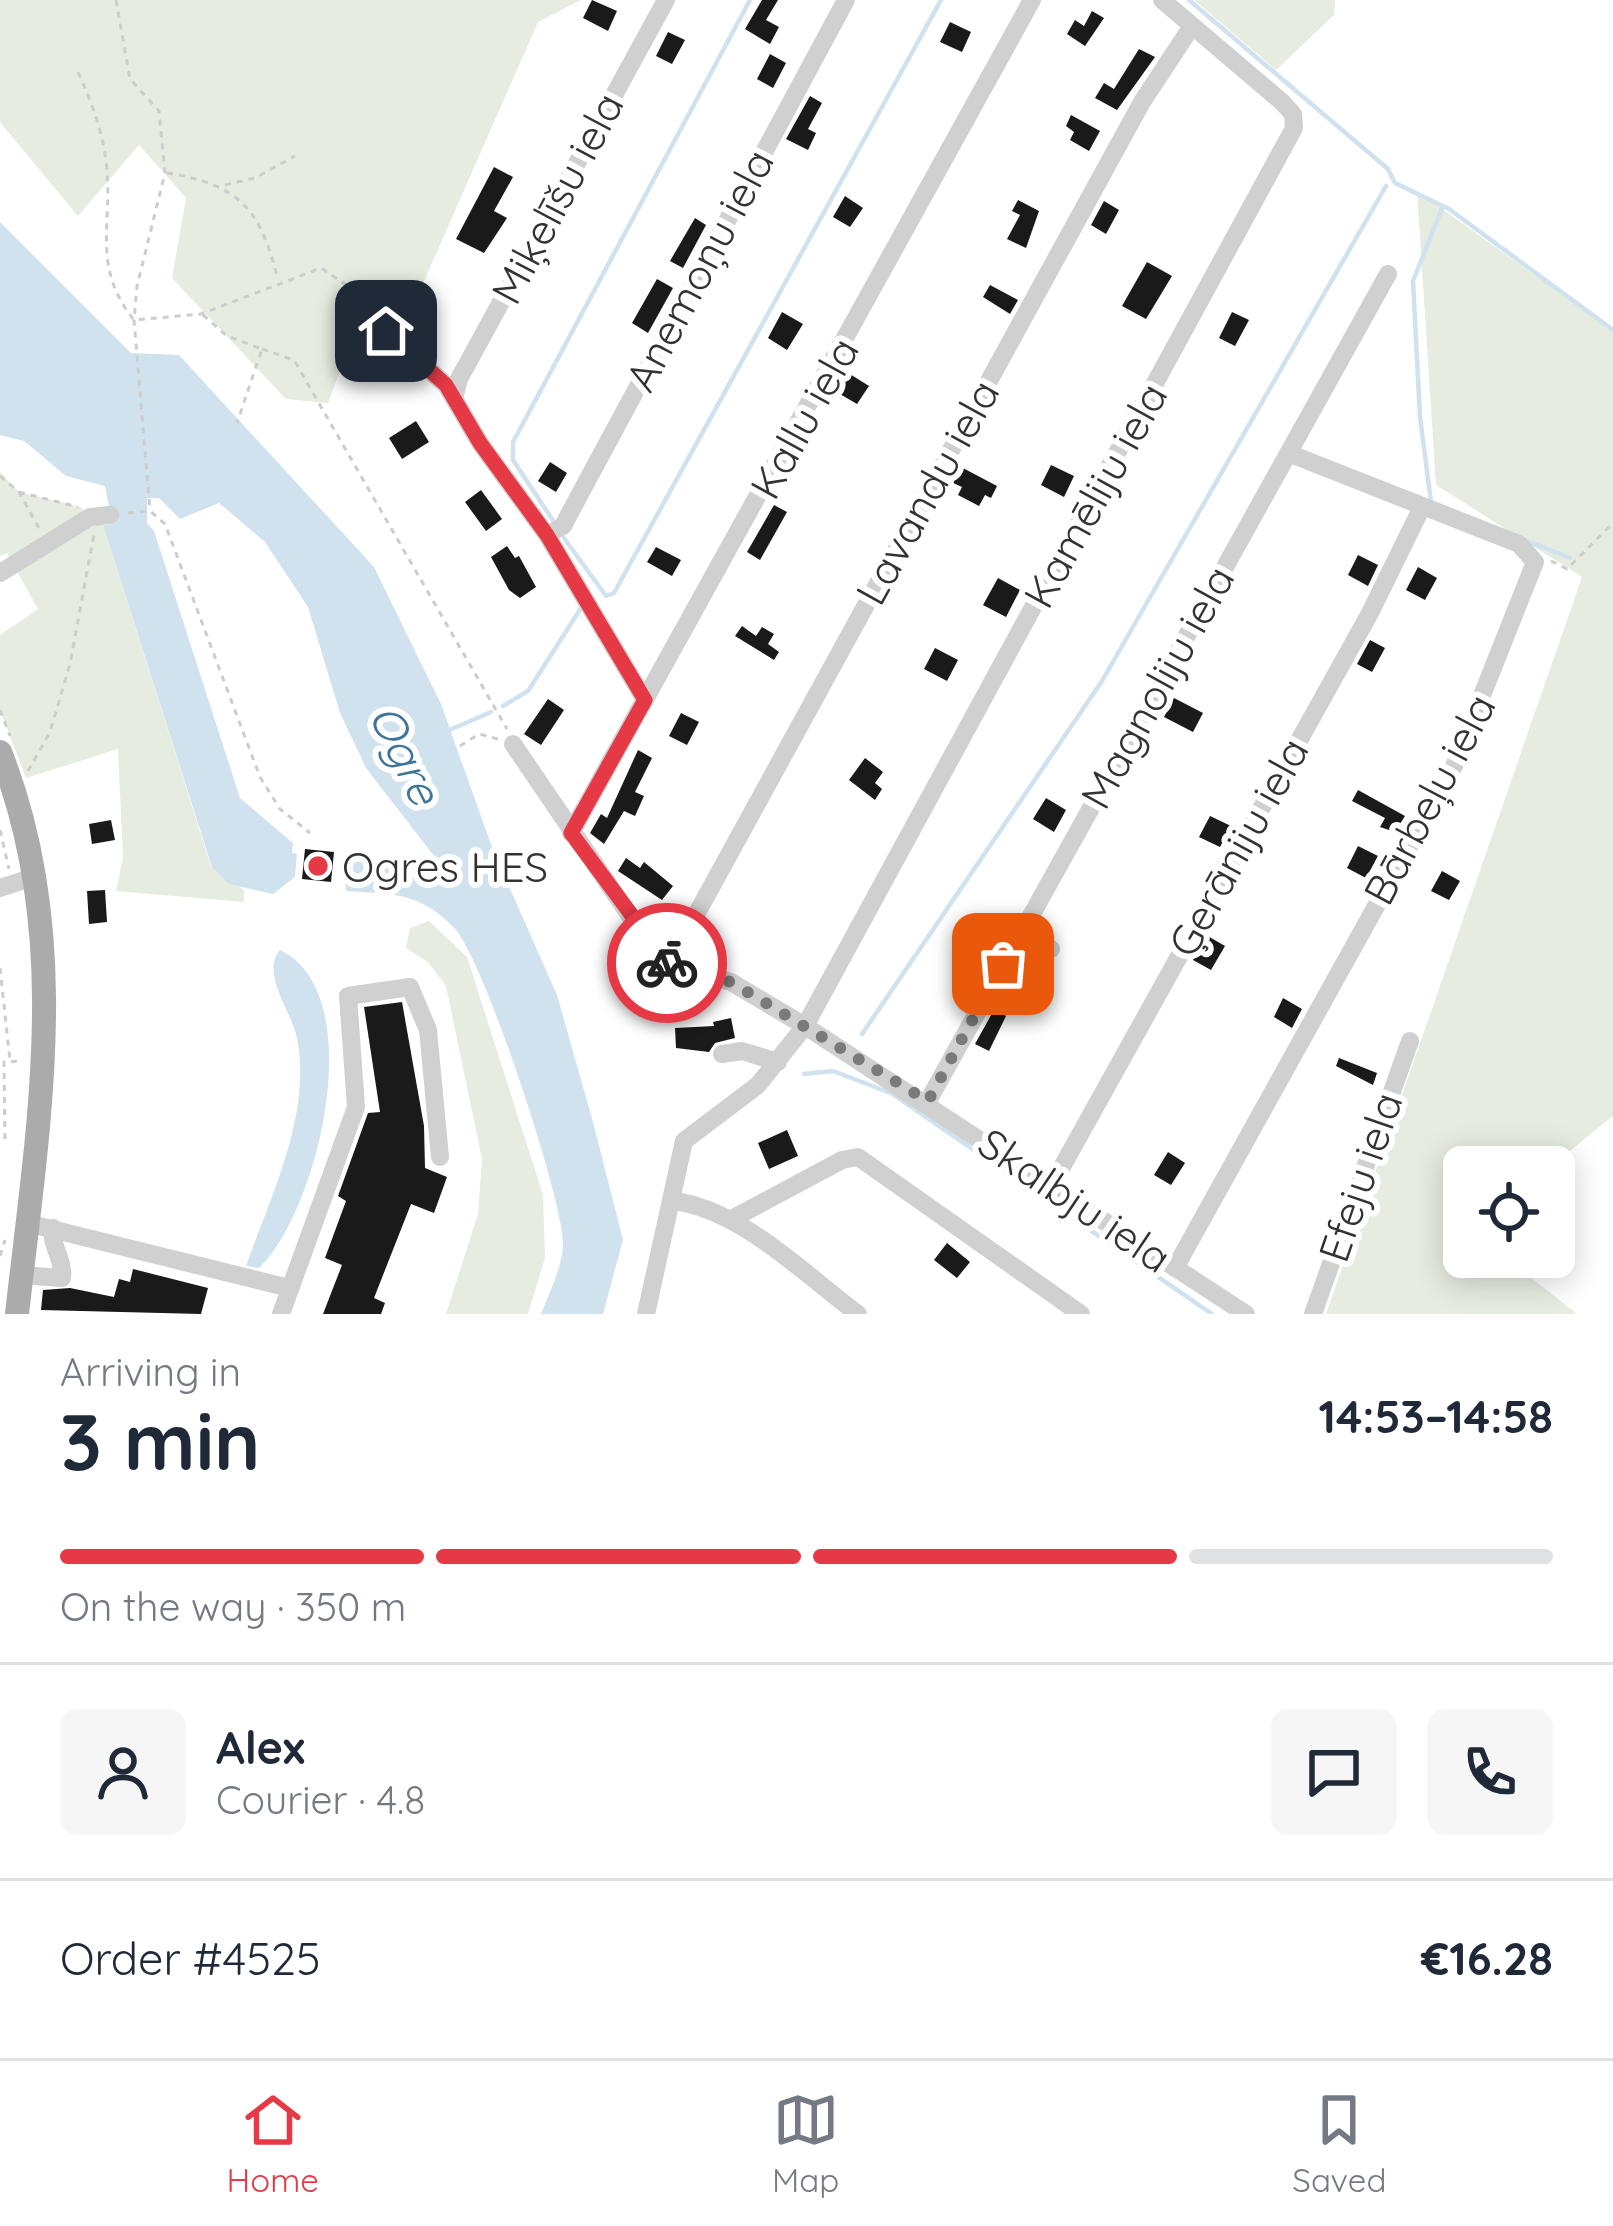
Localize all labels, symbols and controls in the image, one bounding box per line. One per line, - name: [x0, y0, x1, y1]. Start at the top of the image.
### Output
- street label: Miķelīšu iela: [479, 83, 635, 313]
- street label: Anemoņu iela: [613, 140, 785, 400]
- pin: [335, 280, 437, 382]
- icon: home: [353, 298, 419, 364]
- street label: Kallu iela: [738, 328, 870, 508]
- street label: Lavandu iela: [844, 370, 1010, 614]
- street label: Kamēliju iela: [1011, 373, 1179, 617]
- street label: Magnoliju iela: [1069, 556, 1245, 818]
- street label: Bārbeļu iela: [1351, 685, 1507, 913]
- water label: Ogre: [358, 695, 455, 815]
- street label: Ģerāniju iela: [1156, 728, 1320, 966]
- place label: Ogres HES: [342, 840, 548, 893]
- marker: Ogres HES: [305, 853, 331, 879]
- courier: [607, 903, 727, 1023]
- pin: [952, 913, 1054, 1015]
- icon: bike: [634, 930, 700, 996]
- icon: bag: [970, 931, 1036, 997]
- street label: Efeju iela: [1306, 1085, 1414, 1269]
- street label: Skalbju iela: [969, 1116, 1181, 1284]
- map controls: [1443, 1146, 1575, 1278]
- button: locate: [1443, 1146, 1575, 1278]
- text: Arriving in: [60, 1347, 241, 1396]
- text: 14:53–14:58: [1318, 1388, 1553, 1444]
- text: 3 min: [60, 1392, 261, 1490]
- text: On the way · 350 m: [60, 1582, 406, 1631]
- button: person: [60, 1709, 186, 1835]
- button: chat: [1271, 1709, 1397, 1835]
- button: phone: [1427, 1709, 1553, 1835]
- text: Alex: [216, 1719, 305, 1775]
- text: Courier · 4.8: [216, 1775, 425, 1824]
- text: Order #4525: [60, 1930, 321, 1986]
- text: €16.28: [1421, 1930, 1553, 1986]
- tab: Home: [227, 2087, 319, 2200]
- tab: Map: [772, 2087, 839, 2200]
- tab: Saved: [1292, 2087, 1386, 2200]

